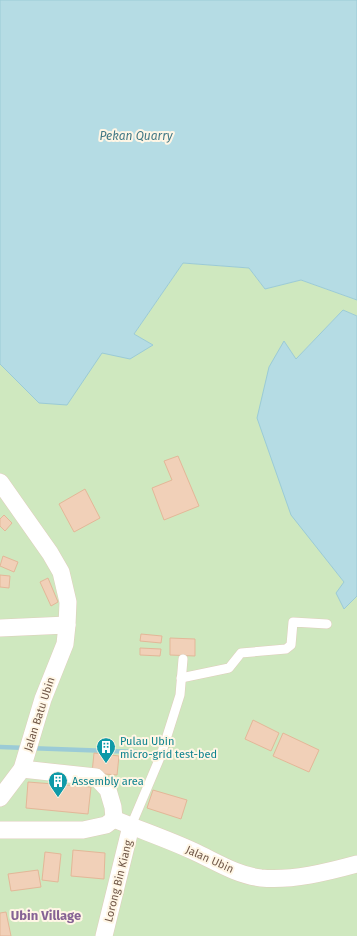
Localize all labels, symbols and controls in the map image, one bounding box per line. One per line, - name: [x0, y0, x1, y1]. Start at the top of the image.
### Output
- water label: Pekan Quarry: [99, 129, 174, 143]
- street label: Jalan Batu Ubin: [21, 675, 58, 753]
- place label: Pulau Ubin micro-grid test-bed: [120, 735, 217, 761]
- building icon: Pulau Ubin micro-grid test-bed: [95, 736, 117, 764]
- building icon: Assembly area: [47, 770, 69, 798]
- place label: Assembly area: [72, 775, 144, 788]
- street label: Lorong Bin Kiang: [102, 839, 135, 923]
- street label: Jalan Ubin: [184, 843, 236, 876]
- district label: Ubin Village: [11, 908, 81, 923]

